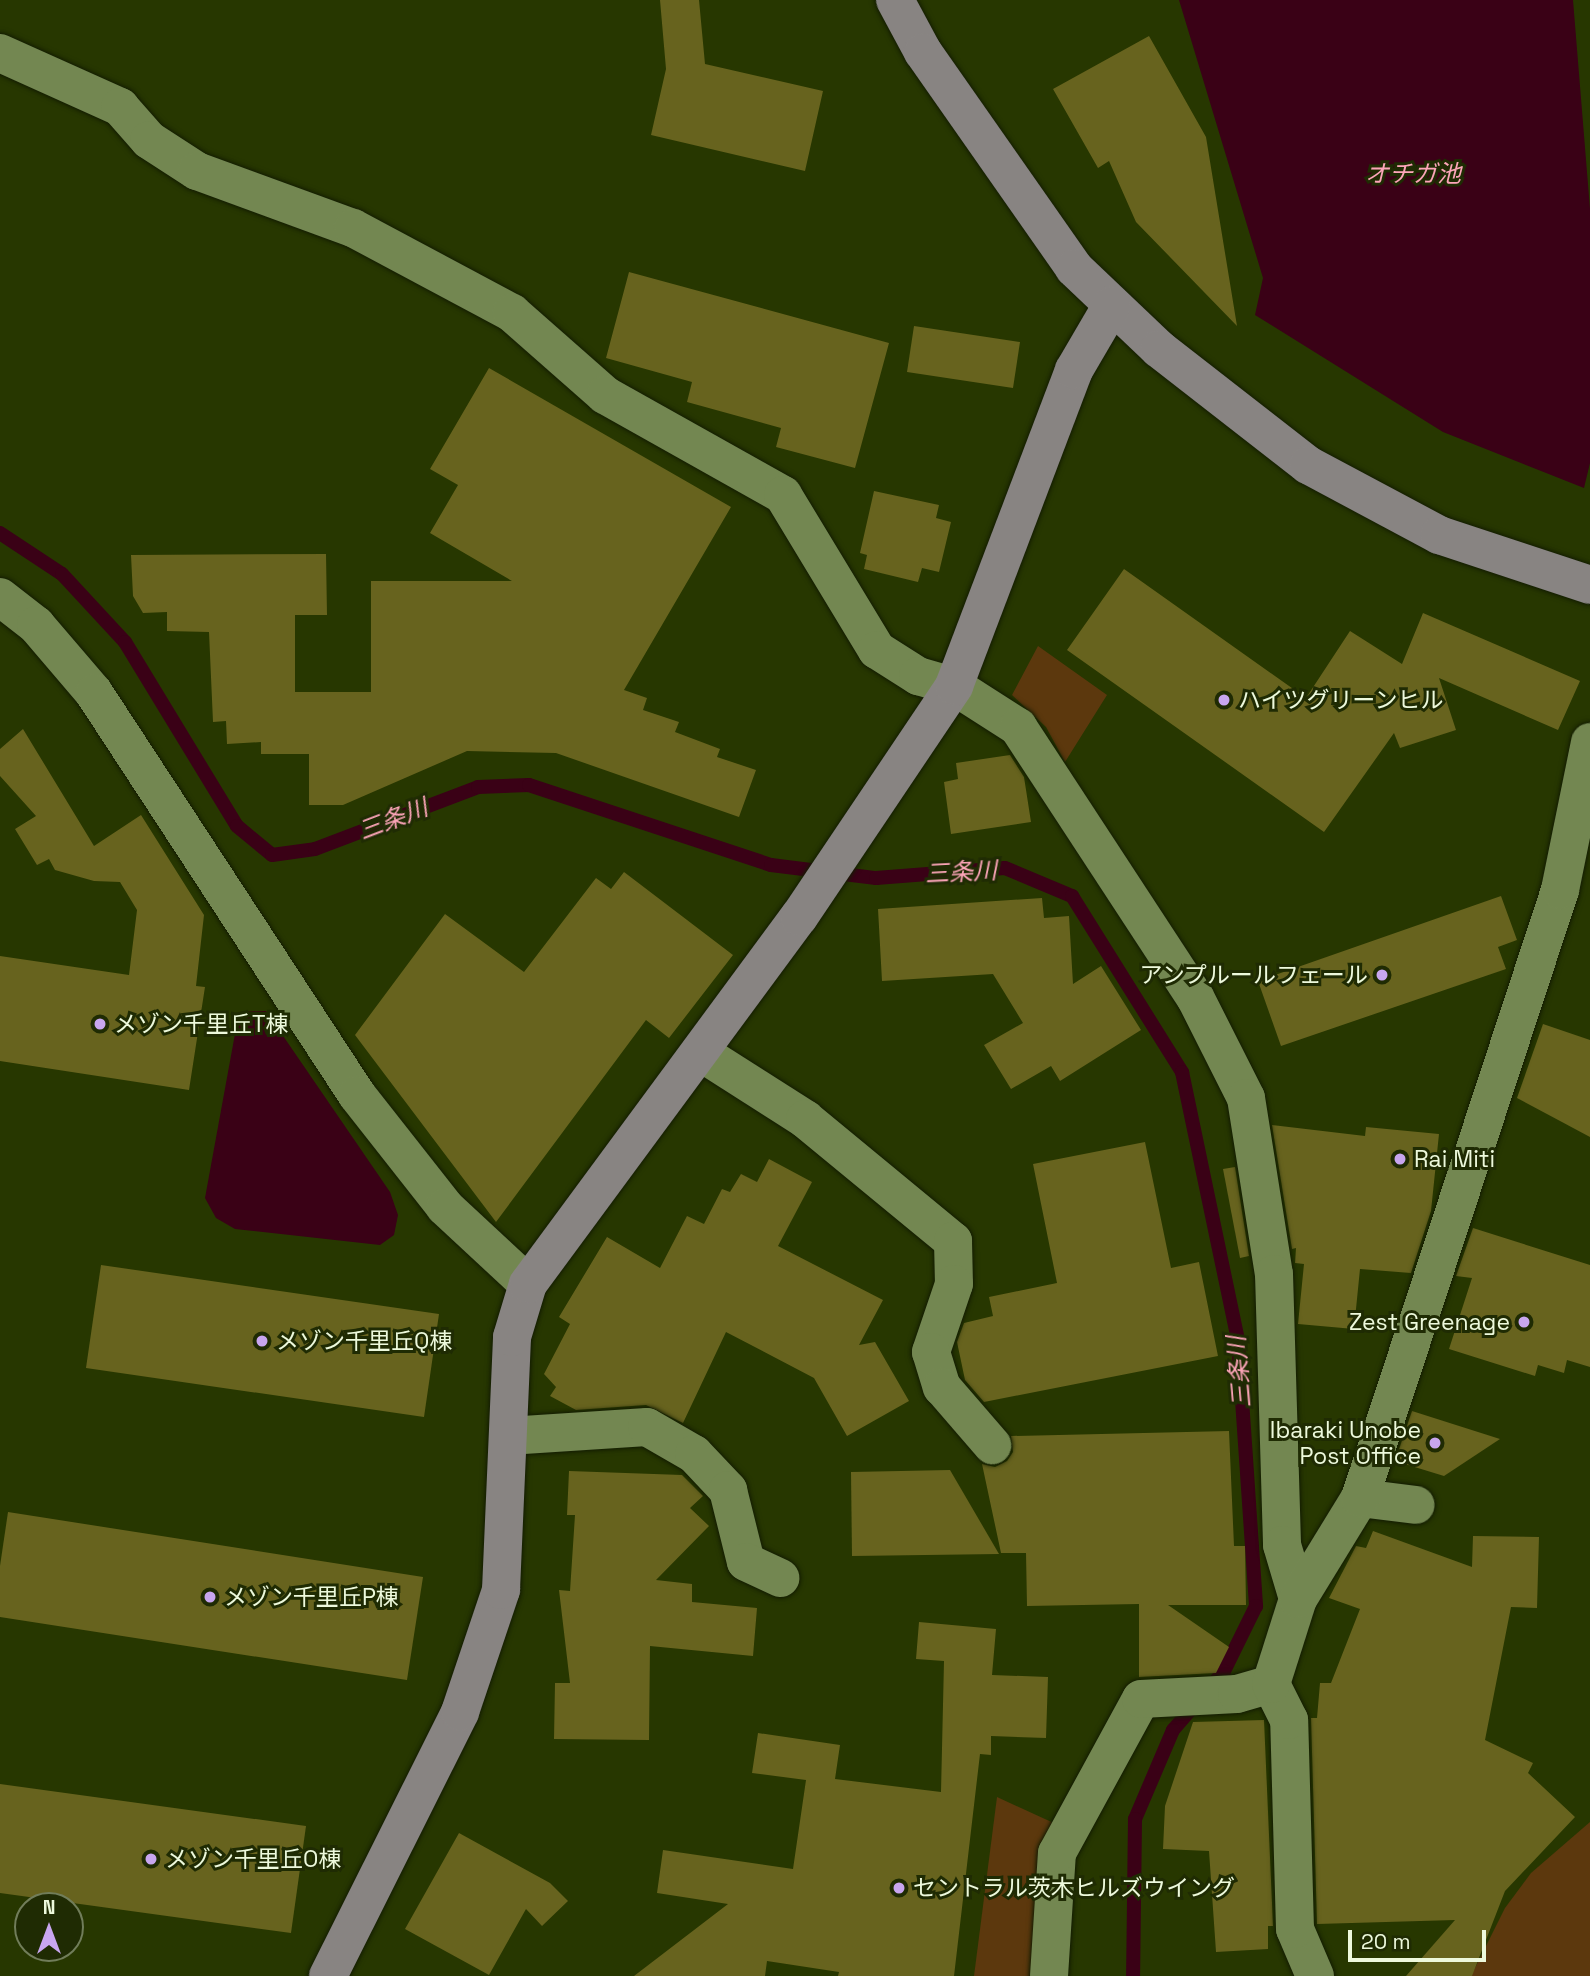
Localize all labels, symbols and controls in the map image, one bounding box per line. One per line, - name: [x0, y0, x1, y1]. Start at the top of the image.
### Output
- water label: オチガ池: [1365, 160, 1461, 188]
- place label: ハイツグリーンヒル: [1238, 686, 1445, 714]
- marker: ハイツグリーンヒル: [1216, 692, 1232, 708]
- water label: 三条川: [354, 793, 432, 845]
- water label: 三条川: [924, 856, 998, 888]
- place label: アンプルールフェール: [1138, 961, 1368, 989]
- marker: アンプルールフェール: [1374, 967, 1390, 983]
- place label: メゾン千里丘T棟: [114, 1010, 289, 1038]
- marker: メゾン千里丘T棟: [92, 1016, 108, 1032]
- place label: Rai Miti: [1414, 1145, 1495, 1173]
- marker: Rai Miti: [1392, 1151, 1408, 1167]
- place label: Zest Greenage: [1349, 1308, 1510, 1336]
- marker: Zest Greenage: [1516, 1314, 1532, 1330]
- place label: メゾン千里丘Q棟: [276, 1327, 452, 1355]
- marker: メゾン千里丘Q棟: [254, 1333, 270, 1349]
- water label: 三条川: [1222, 1335, 1256, 1409]
- place label: Ibaraki Unobe Post Office: [1270, 1416, 1421, 1470]
- marker: Ibaraki Unobe Post Office: [1427, 1435, 1443, 1451]
- place label: メゾン千里丘P棟: [224, 1583, 399, 1611]
- marker: メゾン千里丘P棟: [202, 1589, 218, 1605]
- place label: メゾン千里丘O棟: [165, 1845, 341, 1873]
- marker: メゾン千里丘O棟: [143, 1851, 159, 1867]
- place label: セントラル茨木ヒルズウイング: [913, 1874, 1235, 1902]
- marker: セントラル茨木ヒルズウイング: [891, 1880, 907, 1896]
- north arrow: [14, 1892, 84, 1962]
- text: N: [43, 1895, 55, 1920]
- scale bar: [1352, 1916, 1490, 1960]
- text: 20 m: [1361, 1928, 1411, 1955]

